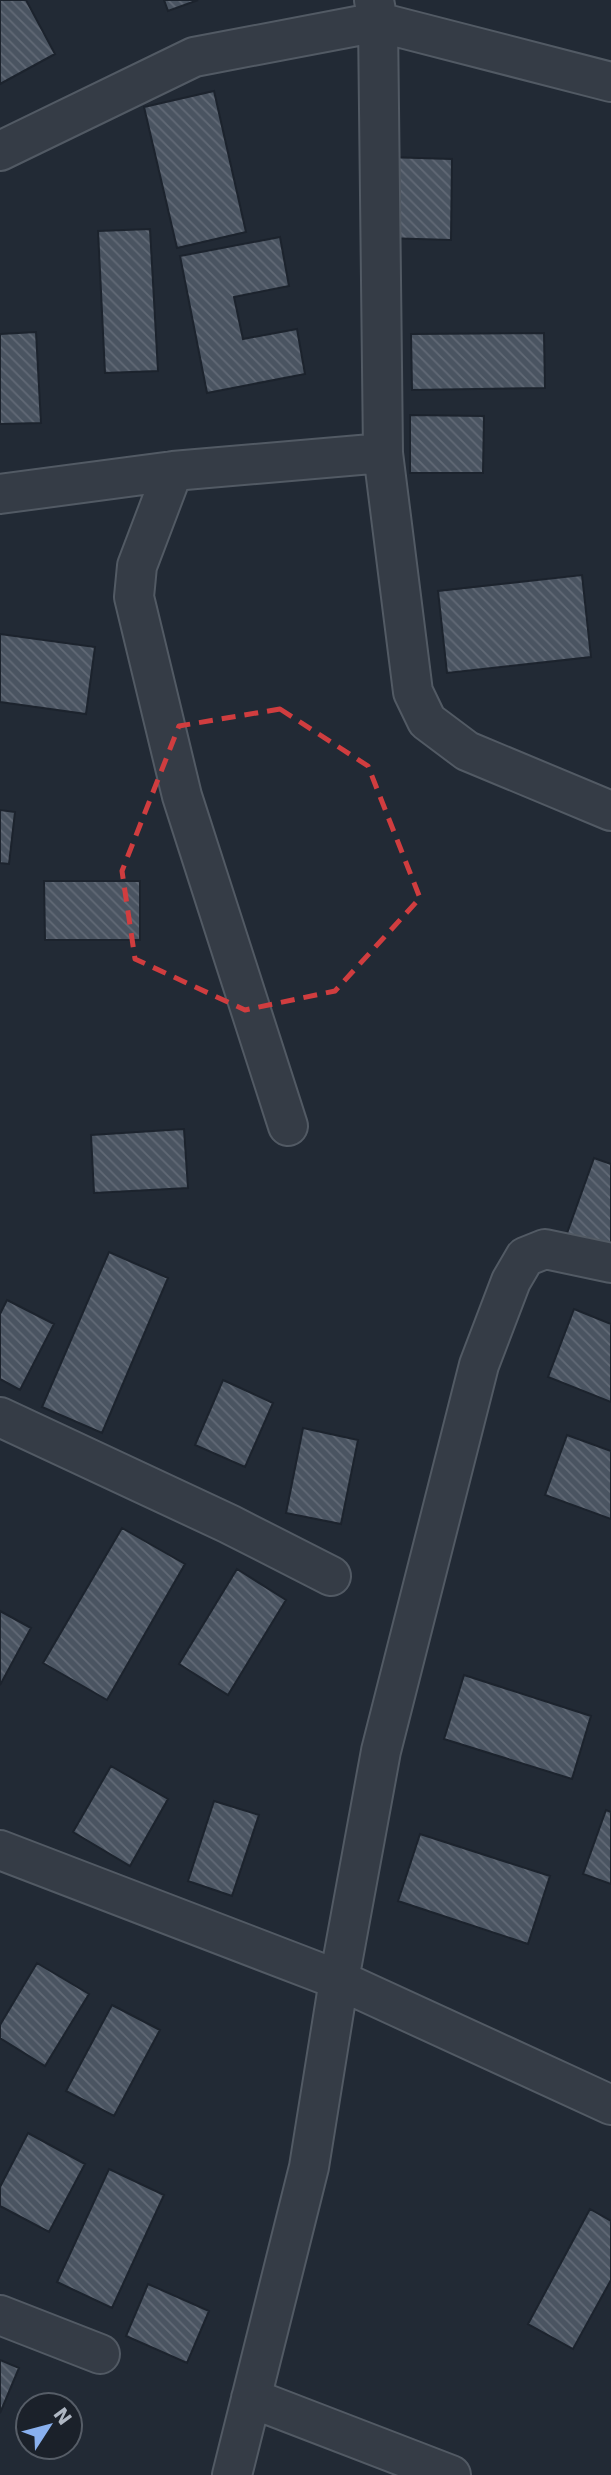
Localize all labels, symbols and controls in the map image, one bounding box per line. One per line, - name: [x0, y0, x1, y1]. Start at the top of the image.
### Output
- north arrow: [14, 2391, 84, 2461]
- text: N: [49, 2403, 76, 2429]

